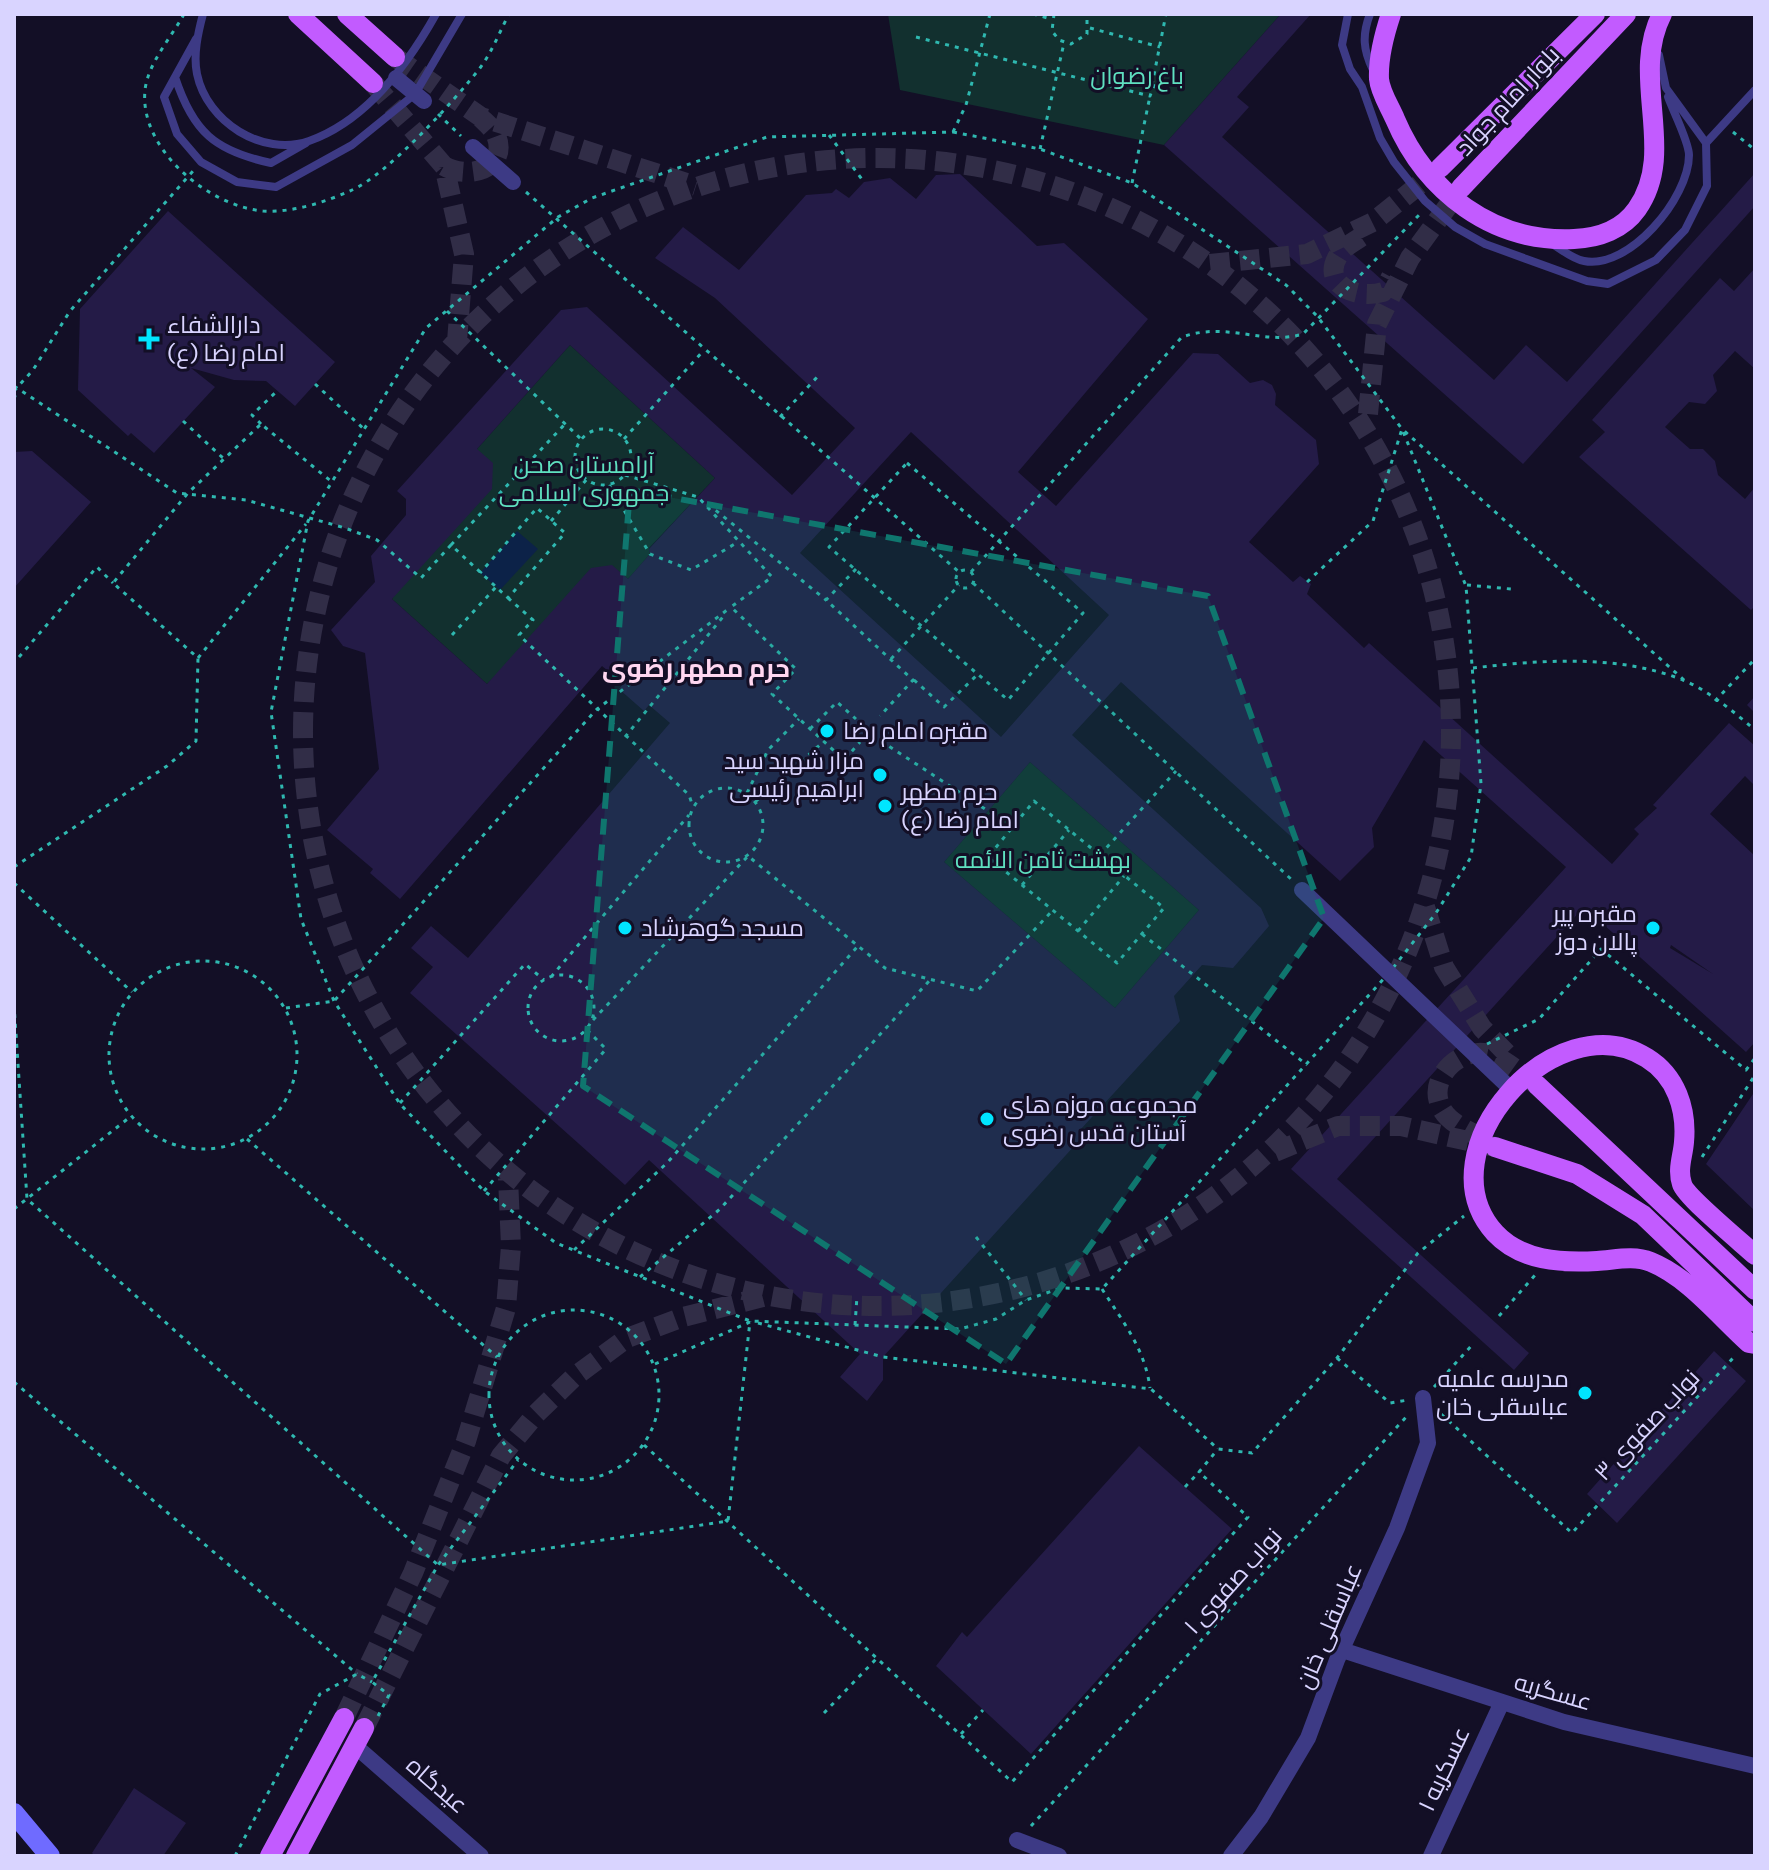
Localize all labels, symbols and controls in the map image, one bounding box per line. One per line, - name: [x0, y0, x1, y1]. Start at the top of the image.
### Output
- street label: بلوار امام جواد: [1449, 39, 1567, 163]
- park label: باغ رضوان: [1090, 60, 1184, 92]
- place label: دارالشفاء امام رضا (ع): [167, 309, 285, 369]
- marker: دارالشفاء امام رضا (ع): [138, 328, 160, 350]
- park label: آرامستان صحن جمهوری اسلامی: [499, 449, 669, 507]
- district label: حرم مطهر رضوی: [602, 651, 790, 686]
- place label: مقبره امام رضا: [843, 715, 988, 747]
- marker: مقبره امام رضا: [818, 722, 836, 740]
- place label: مزار شهید سید ابراهیم رئیسی: [724, 745, 864, 805]
- marker: مزار شهید سید ابراهیم رئیسی: [871, 766, 889, 784]
- place label: حرم مطهر امام رضا (ع): [899, 776, 1019, 836]
- marker: حرم مطهر امام رضا (ع): [876, 797, 894, 815]
- park label: بهشت ثامن الائمه: [955, 844, 1131, 874]
- place label: مقبره پیر پالان دوز: [1551, 898, 1638, 958]
- place label: مسجد گوهرشاد: [641, 912, 804, 941]
- marker: مسجد گوهرشاد: [616, 919, 634, 937]
- marker: مقبره پیر پالان دوز: [1644, 919, 1662, 937]
- place label: مجموعه موزه های آستان قدس رضوی: [1003, 1089, 1198, 1147]
- marker: مجموعه موزه های آستان قدس رضوی: [978, 1110, 996, 1128]
- street label: نواب صفوی ۳: [1587, 1362, 1705, 1486]
- place label: مدرسه علمیه عباسقلی خان: [1436, 1363, 1569, 1421]
- marker: مدرسه علمیه عباسقلی خان: [1576, 1384, 1594, 1402]
- street label: نواب صفوی ۱: [1177, 1521, 1288, 1640]
- street label: عباسقلی خان: [1288, 1558, 1368, 1693]
- street label: عسگریه: [1511, 1666, 1596, 1715]
- street label: عسکریه ۱: [1410, 1721, 1475, 1815]
- street label: عیدگاه: [402, 1750, 474, 1818]

